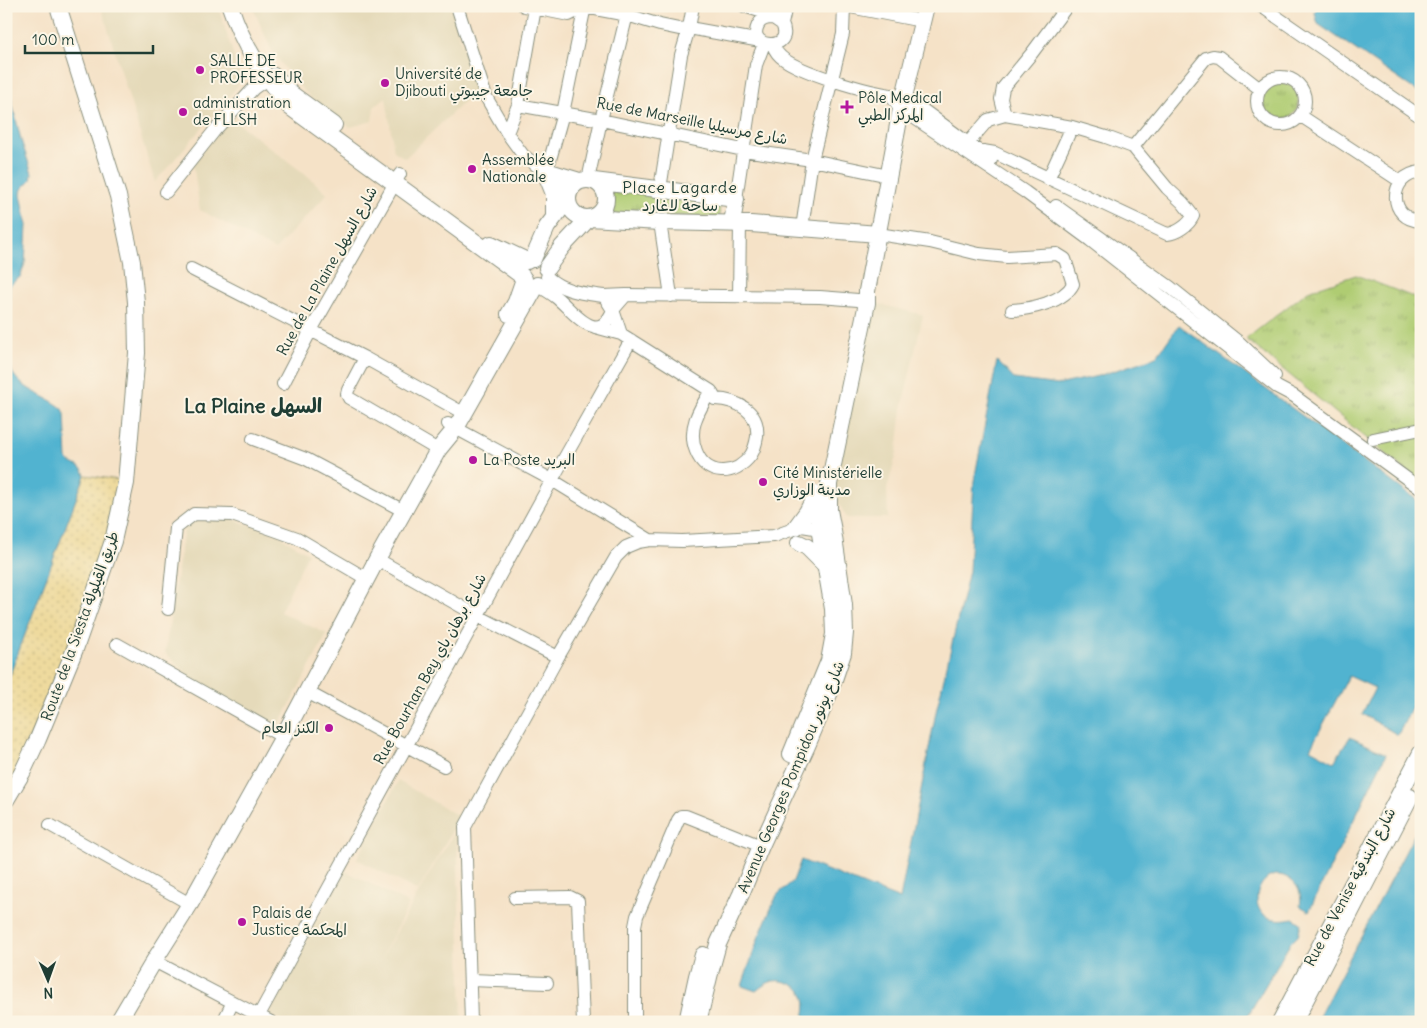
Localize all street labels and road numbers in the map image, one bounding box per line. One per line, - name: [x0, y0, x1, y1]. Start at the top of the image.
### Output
- street label: Rue de Marseille شارع مرسيليا: [595, 93, 789, 149]
- street label: Rue de La Plaine شارع السهل: [272, 183, 382, 359]
- street label: Route de la Siesta طريق القيلولة: [36, 528, 124, 724]
- street label: Rue Bourhan Bey شارع برهان باي: [369, 570, 492, 769]
- street label: Avenue Georges Pompidou شارع بونور: [733, 658, 849, 896]
- street label: Rue de Venise شارع البندقية: [1300, 804, 1400, 970]

